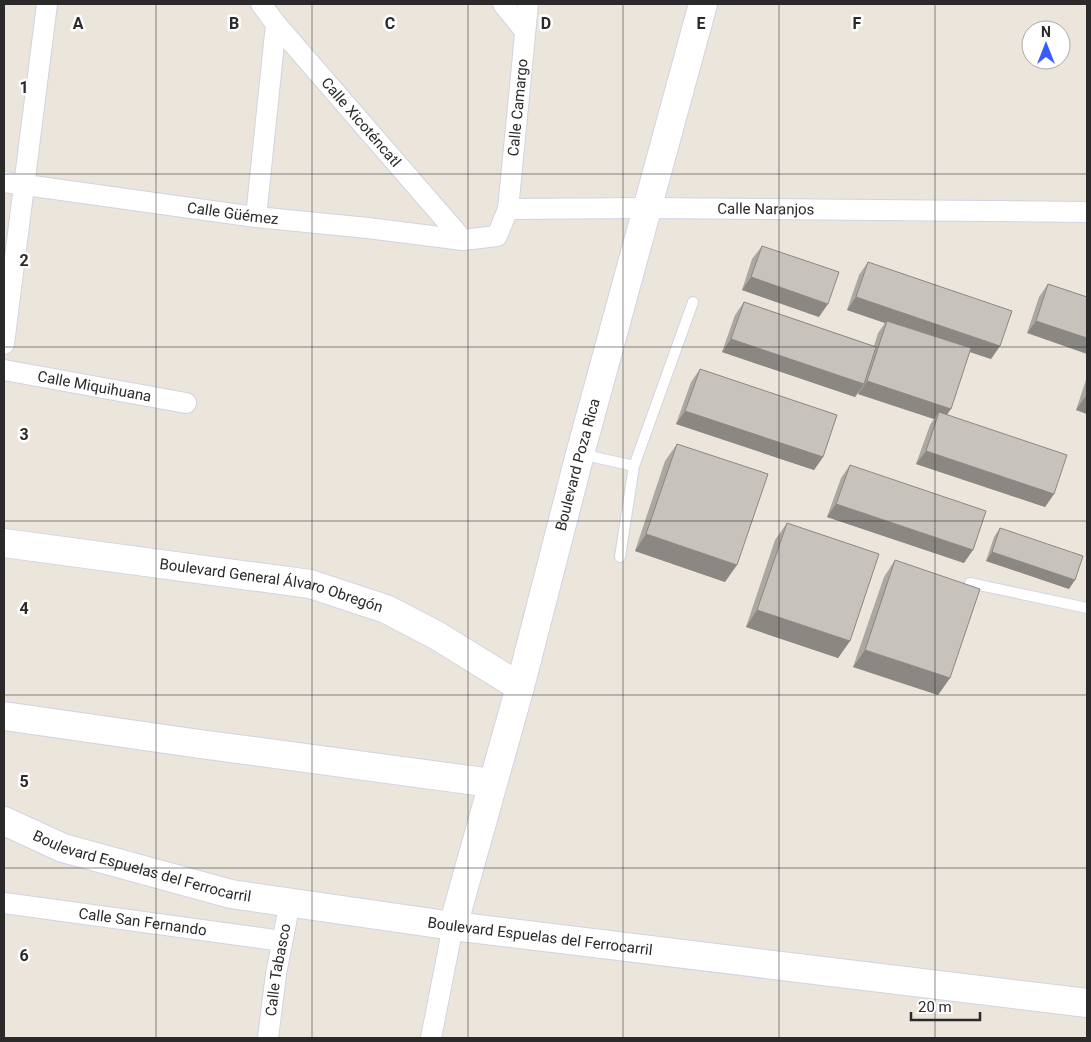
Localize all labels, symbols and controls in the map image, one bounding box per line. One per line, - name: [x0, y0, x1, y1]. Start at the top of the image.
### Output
- text: A: [73, 14, 84, 33]
- text: B: [229, 14, 239, 33]
- text: C: [385, 14, 395, 33]
- text: D: [541, 14, 551, 33]
- text: E: [697, 14, 706, 33]
- text: F: [853, 14, 862, 33]
- north arrow: [1021, 20, 1071, 70]
- text: N: [1041, 24, 1051, 40]
- street label: Calle Camargo: [504, 58, 532, 157]
- street label: Calle Xicoténcatl: [318, 74, 405, 171]
- text: 1: [19, 78, 29, 97]
- street label: Calle Güémez: [186, 199, 279, 228]
- street label: Calle Naranjos: [717, 200, 814, 219]
- text: 2: [19, 251, 29, 270]
- street label: Calle Miquihuana: [36, 367, 153, 406]
- street label: Boulevard Poza Rica: [552, 396, 604, 533]
- text: 3: [19, 425, 29, 444]
- street label: Boulevard General Álvaro Obregón: [158, 555, 385, 616]
- text: 4: [19, 599, 29, 618]
- text: 5: [19, 772, 29, 791]
- street label: Boulevard Espuelas del Ferrocarril: [30, 826, 252, 906]
- street label: Calle San Fernando: [78, 904, 208, 940]
- street label: Boulevard Espuelas del Ferrocarril: [426, 913, 654, 959]
- street label: Calle Tabasco: [262, 922, 295, 1017]
- text: 6: [19, 946, 29, 965]
- scale bar: [911, 990, 980, 1022]
- text: 20 m: [918, 998, 952, 1016]

